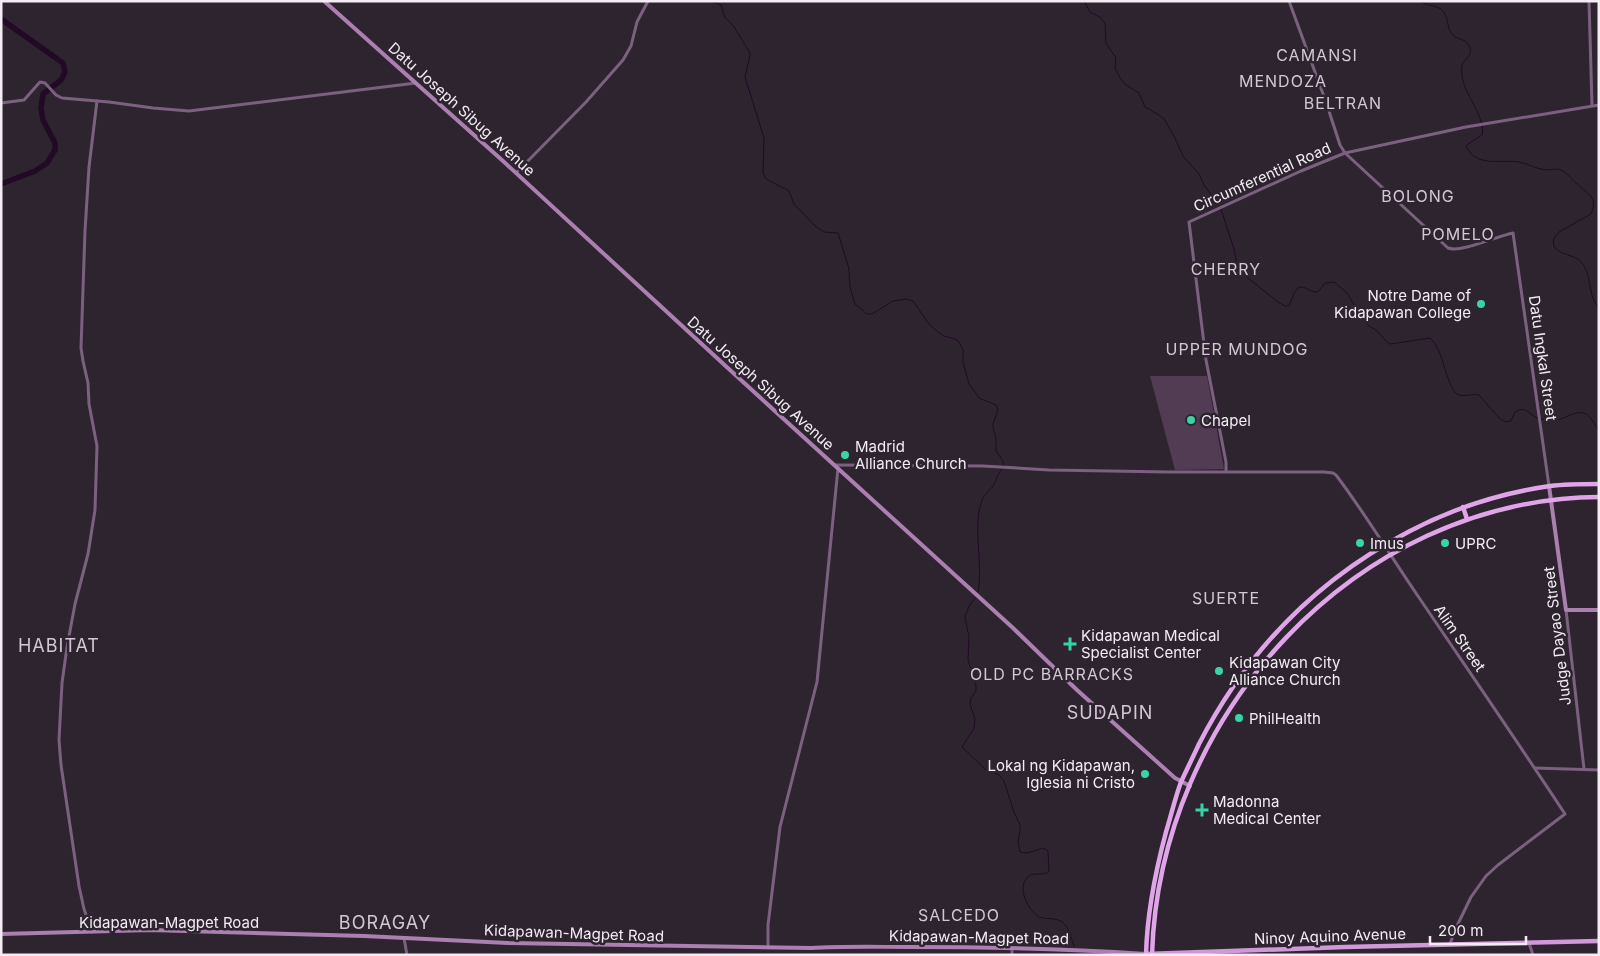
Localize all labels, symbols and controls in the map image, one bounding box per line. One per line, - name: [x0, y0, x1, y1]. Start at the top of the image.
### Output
- street label: Datu Joseph Sibug Avenue: [385, 38, 539, 180]
- district label: CAMANSI: [1276, 45, 1358, 65]
- district label: MENDOZA: [1239, 71, 1327, 91]
- district label: BELTRAN: [1304, 93, 1382, 113]
- street label: Circumferential Road: [1190, 138, 1334, 216]
- district label: BOLONG: [1381, 186, 1455, 206]
- district label: POMELO: [1421, 224, 1495, 244]
- district label: CHERRY: [1191, 259, 1261, 279]
- place label: Notre Dame of Kidapawan College: [1334, 286, 1471, 322]
- street label: Datu Ingkal Street: [1525, 294, 1561, 422]
- marker: Notre Dame of Kidapawan College: [1475, 298, 1487, 310]
- street label: Datu Joseph Sibug Avenue: [684, 312, 838, 454]
- district label: UPPER MUNDOG: [1166, 339, 1308, 359]
- place label: Chapel: [1201, 411, 1251, 430]
- marker: Chapel: [1185, 414, 1197, 426]
- place label: Madrid Alliance Church: [855, 437, 967, 473]
- marker: Madrid Alliance Church: [839, 449, 851, 461]
- place label: Imus: [1370, 534, 1404, 553]
- place label: UPRC: [1455, 534, 1496, 553]
- marker: Imus: [1354, 537, 1366, 549]
- marker: UPRC: [1439, 537, 1451, 549]
- street label: Judge Dayao Street: [1539, 565, 1575, 707]
- district label: SUERTE: [1192, 588, 1260, 608]
- street label: Alim Street: [1430, 601, 1490, 675]
- place label: Kidapawan Medical Specialist Center: [1081, 626, 1220, 662]
- district label: HABITAT: [18, 635, 100, 656]
- marker: Kidapawan Medical Specialist Center: [1063, 637, 1077, 651]
- place label: Kidapawan City Alliance Church: [1229, 653, 1341, 689]
- district label: OLD PC BARRACKS: [970, 664, 1134, 684]
- marker: Kidapawan City Alliance Church: [1213, 665, 1225, 677]
- district label: SUDAPIN: [1067, 702, 1153, 723]
- place label: PhilHealth: [1249, 709, 1321, 728]
- marker: PhilHealth: [1233, 712, 1245, 724]
- place label: Lokal ng Kidapawan, Iglesia ni Cristo: [988, 756, 1135, 792]
- marker: Lokal ng Kidapawan, Iglesia ni Cristo: [1139, 768, 1151, 780]
- place label: Madonna Medical Center: [1213, 792, 1321, 828]
- marker: Madonna Medical Center: [1195, 803, 1209, 817]
- district label: SALCEDO: [918, 905, 1000, 925]
- district label: BORAGAY: [339, 912, 431, 933]
- street label: Kidapawan-Magpet Road: [79, 913, 259, 932]
- scale bar: [1430, 914, 1526, 946]
- street label: Kidapawan-Magpet Road: [484, 920, 664, 946]
- text: 200 m: [1438, 921, 1483, 940]
- street label: Ninoy Aquino Avenue: [1254, 924, 1406, 948]
- street label: Kidapawan-Magpet Road: [889, 926, 1069, 948]

